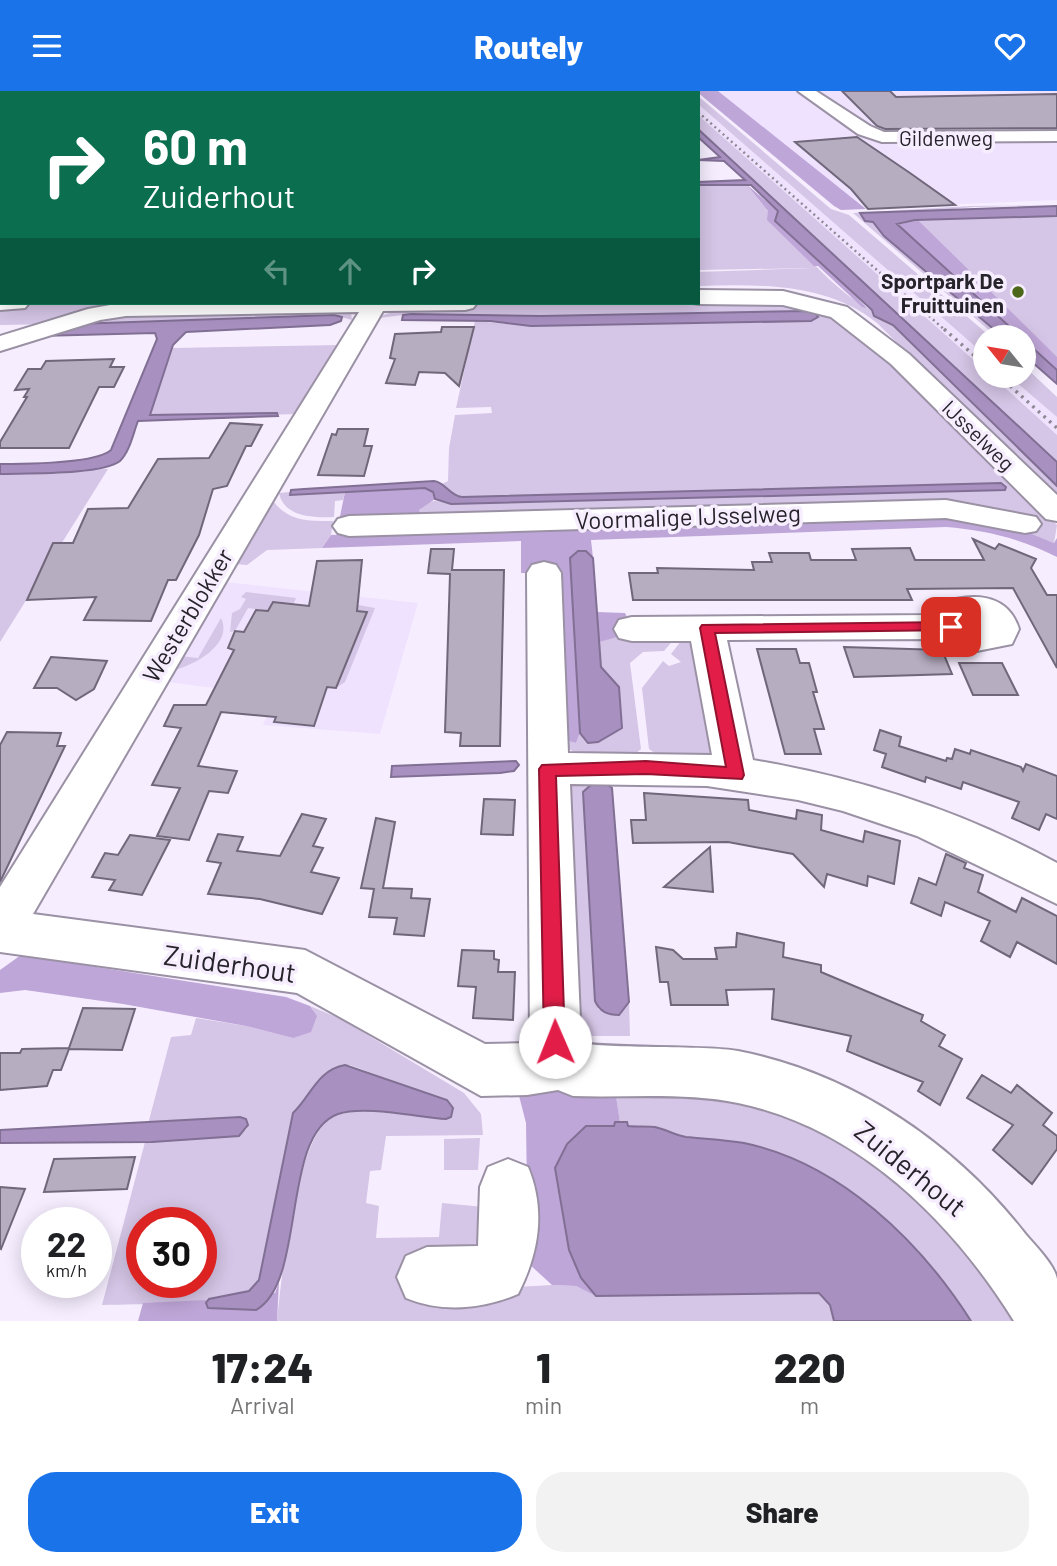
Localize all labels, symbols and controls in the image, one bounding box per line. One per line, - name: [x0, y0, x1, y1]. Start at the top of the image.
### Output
- icon: menu: [28, 27, 66, 65]
- text: Routely: [474, 27, 583, 65]
- icon: heart: [991, 27, 1029, 65]
- text: 60 m: [143, 116, 248, 175]
- icon: right: [28, 119, 119, 210]
- street label: Gildenweg: [899, 125, 993, 150]
- text: Zuiderhout: [143, 176, 295, 214]
- icon: left: [258, 252, 296, 290]
- icon: ahead: [331, 252, 369, 290]
- icon: right: [404, 252, 442, 290]
- place label: Sportpark De Fruittuinen: [881, 268, 1004, 317]
- marker: Sportpark De Fruittuinen: [1010, 284, 1026, 300]
- north arrow: [973, 325, 1036, 389]
- map controls: [973, 325, 1036, 388]
- street label: IJsselweg: [938, 395, 1020, 475]
- street label: Voormalige IJsselweg: [575, 498, 801, 534]
- street label: Westerblokker: [136, 543, 238, 687]
- pin: [921, 597, 981, 657]
- icon: arrive: [932, 608, 970, 646]
- street label: Zuiderhout: [162, 937, 298, 989]
- position arrow: [518, 1005, 592, 1079]
- street label: Zuiderhout: [849, 1113, 973, 1223]
- speed limit sign: 30: [126, 1207, 217, 1298]
- text: 22: [47, 1222, 86, 1264]
- text: km/h: [46, 1259, 87, 1281]
- text: 17:24: [212, 1341, 313, 1391]
- text: 1: [536, 1341, 551, 1391]
- text: 220: [774, 1341, 845, 1391]
- text: Arrival: [230, 1391, 295, 1419]
- text: min: [525, 1391, 562, 1419]
- text: m: [800, 1391, 819, 1419]
- button: Exit: [28, 1472, 522, 1552]
- button: Share: [536, 1472, 1029, 1552]

